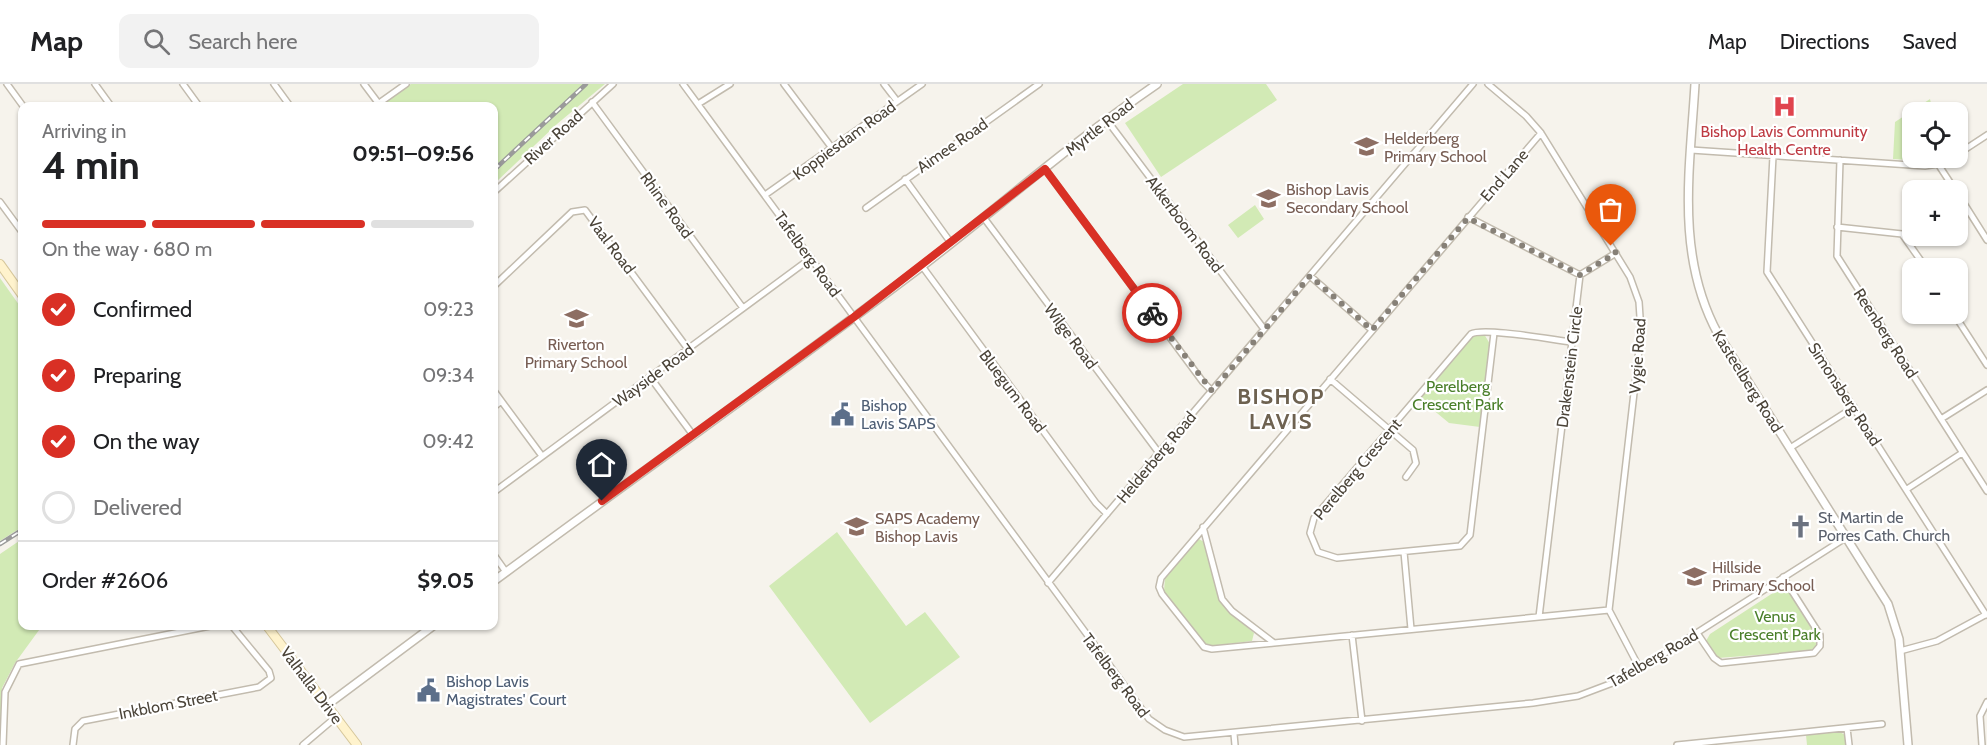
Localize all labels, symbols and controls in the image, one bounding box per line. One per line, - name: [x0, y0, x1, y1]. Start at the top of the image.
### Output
- search box: [119, 14, 539, 68]
- text: Map: [30, 24, 83, 58]
- icon: search: [140, 25, 173, 58]
- text: Search here: [188, 28, 297, 55]
- text: Map: [1708, 29, 1747, 54]
- text: Directions: [1780, 29, 1869, 54]
- text: Saved: [1902, 29, 1957, 54]
- hospital icon: Bishop Lavis Community Health Centre: [1771, 93, 1797, 119]
- street label: Myrtle Road: [1061, 95, 1137, 160]
- street label: Koppiesdam Road: [789, 97, 899, 184]
- map controls: [1902, 102, 1968, 324]
- button: locate: [1902, 102, 1968, 168]
- street label: River Road: [520, 106, 587, 169]
- street label: Aimee Road: [913, 114, 991, 177]
- text: Arriving in: [42, 119, 126, 143]
- place label: Bishop Lavis Community Health Centre: [1700, 122, 1868, 159]
- place label: Helderberg Primary School: [1384, 129, 1487, 166]
- school or university icon: Helderberg Primary School: [1353, 134, 1379, 160]
- text: 09:51–09:56: [352, 140, 474, 167]
- text: 4 min: [42, 141, 140, 189]
- street label: End Lane: [1477, 145, 1532, 205]
- street label: Rhine Road: [636, 169, 697, 242]
- street label: Akkerboom Road: [1142, 172, 1227, 276]
- place label: Bishop Lavis Secondary School: [1286, 180, 1409, 217]
- button: +: [1902, 180, 1968, 246]
- pin: [1585, 184, 1636, 246]
- school or university icon: Bishop Lavis Secondary School: [1255, 185, 1281, 211]
- icon: bag: [1594, 193, 1627, 226]
- street label: Tafelberg Road: [770, 208, 845, 301]
- street label: Vaal Road: [584, 213, 639, 278]
- text: On the way · 680 m: [42, 237, 212, 261]
- button: −: [1902, 258, 1968, 324]
- courier: [1122, 283, 1182, 343]
- street label: Reenberg Road: [1850, 285, 1922, 382]
- icon: check: [42, 293, 75, 326]
- text: Confirmed: [93, 296, 192, 323]
- text: 09:23: [423, 297, 474, 321]
- icon: bike: [1136, 297, 1169, 330]
- street label: Wilge Road: [1040, 300, 1101, 373]
- street label: Drakenstein Circle: [1553, 305, 1586, 429]
- school or university icon: Riverton Primary School: [563, 306, 589, 332]
- street label: Vygie Road: [1625, 318, 1650, 394]
- street label: Kasteelberg Road: [1708, 327, 1787, 436]
- place label: Riverton Primary School: [525, 335, 628, 372]
- street label: Simonsberg Road: [1804, 339, 1885, 449]
- street label: Wayside Road: [609, 340, 697, 411]
- street label: Bluegum Road: [975, 346, 1050, 436]
- icon: check: [42, 359, 75, 392]
- text: Preparing: [93, 362, 181, 389]
- text: 09:34: [422, 363, 474, 387]
- park label: Perelberg Crescent Park: [1412, 377, 1505, 414]
- district label: BISHOP LAVIS: [1237, 383, 1325, 435]
- place label: Bishop Lavis SAPS: [861, 396, 936, 433]
- public building icon: Bishop Lavis SAPS: [830, 401, 856, 427]
- street label: Helderberg Road: [1113, 408, 1200, 507]
- street label: Perelberg Crescent: [1309, 414, 1406, 524]
- icon: check: [42, 425, 75, 458]
- text: On the way: [93, 428, 200, 455]
- text: 09:42: [422, 429, 474, 453]
- pin: [576, 439, 627, 501]
- icon: home: [585, 448, 618, 481]
- text: Delivered: [93, 494, 182, 521]
- place label: St. Martin de Porres Cath. Church: [1818, 508, 1950, 545]
- place label: SAPS Academy Bishop Lavis: [875, 509, 980, 546]
- church icon: St. Martin de Porres Cath. Church: [1787, 513, 1813, 539]
- school or university icon: SAPS Academy Bishop Lavis: [844, 514, 870, 540]
- place label: Hillside Primary School: [1712, 558, 1815, 595]
- school or university icon: Hillside Primary School: [1681, 563, 1707, 589]
- text: Order #2606: [42, 567, 168, 594]
- text: $9.05: [417, 567, 474, 594]
- park label: Venus Crescent Park: [1729, 607, 1822, 644]
- street label: Tafelberg Road: [1605, 625, 1702, 692]
- street label: Tafelberg Road: [1078, 629, 1153, 721]
- street label: Valhalla Drive: [276, 643, 347, 728]
- place label: Bishop Lavis Magistrates' Court: [446, 672, 567, 709]
- public building icon: Bishop Lavis Magistrates' Court: [415, 677, 441, 703]
- street label: Inkblom Street: [117, 685, 220, 723]

